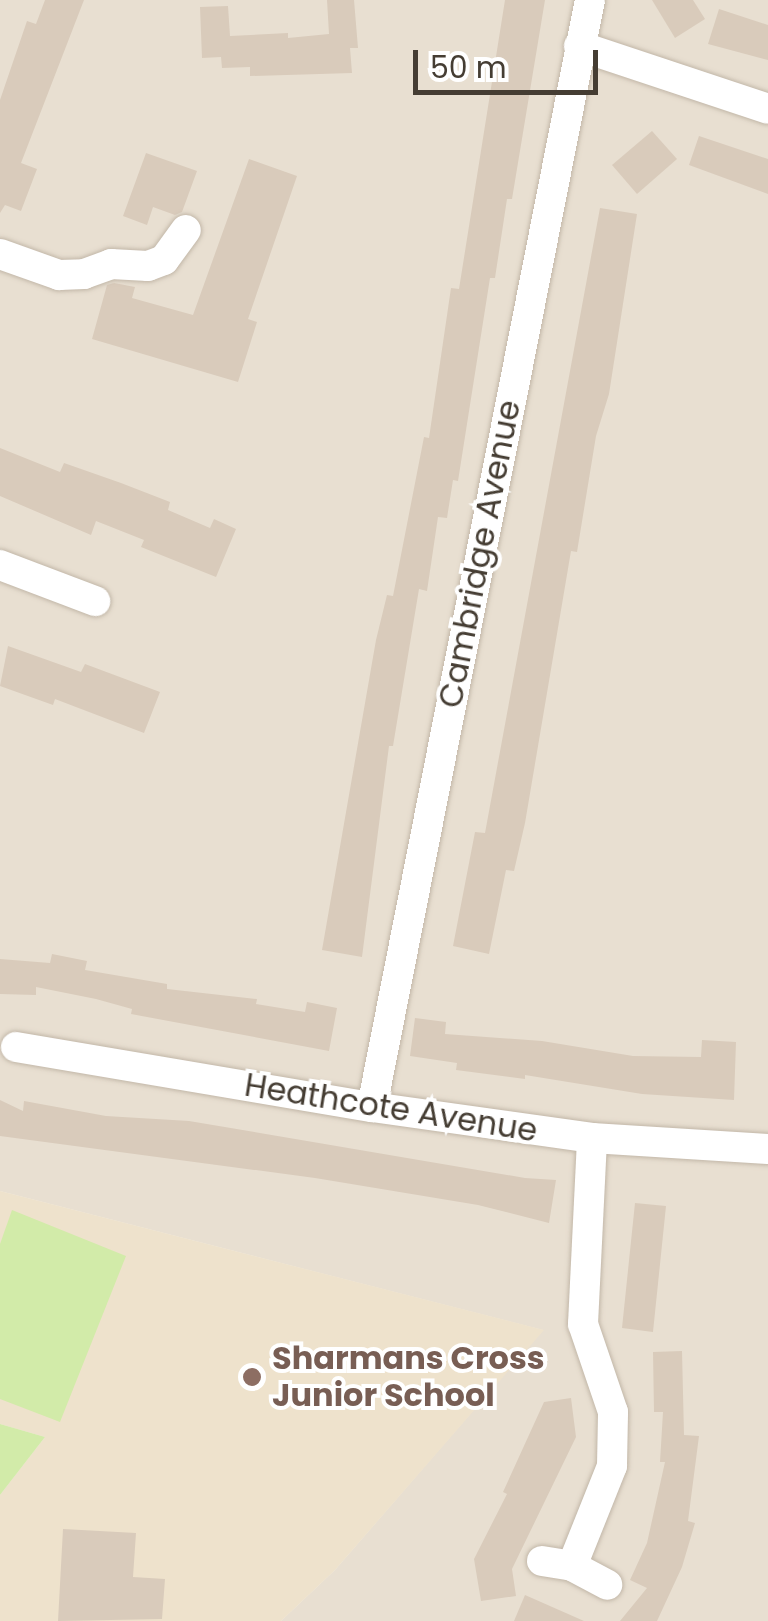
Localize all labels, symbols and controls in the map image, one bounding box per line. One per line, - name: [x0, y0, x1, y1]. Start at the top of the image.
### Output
- scale bar: [418, 30, 603, 92]
- text: 50 m: [430, 46, 507, 89]
- street label: Cambridge Avenue: [431, 397, 529, 711]
- street label: Heathcote Avenue: [242, 1066, 540, 1150]
- place label: Sharmans Cross Junior School: [272, 1340, 545, 1415]
- marker: Sharmans Cross Junior School: [241, 1366, 263, 1388]

